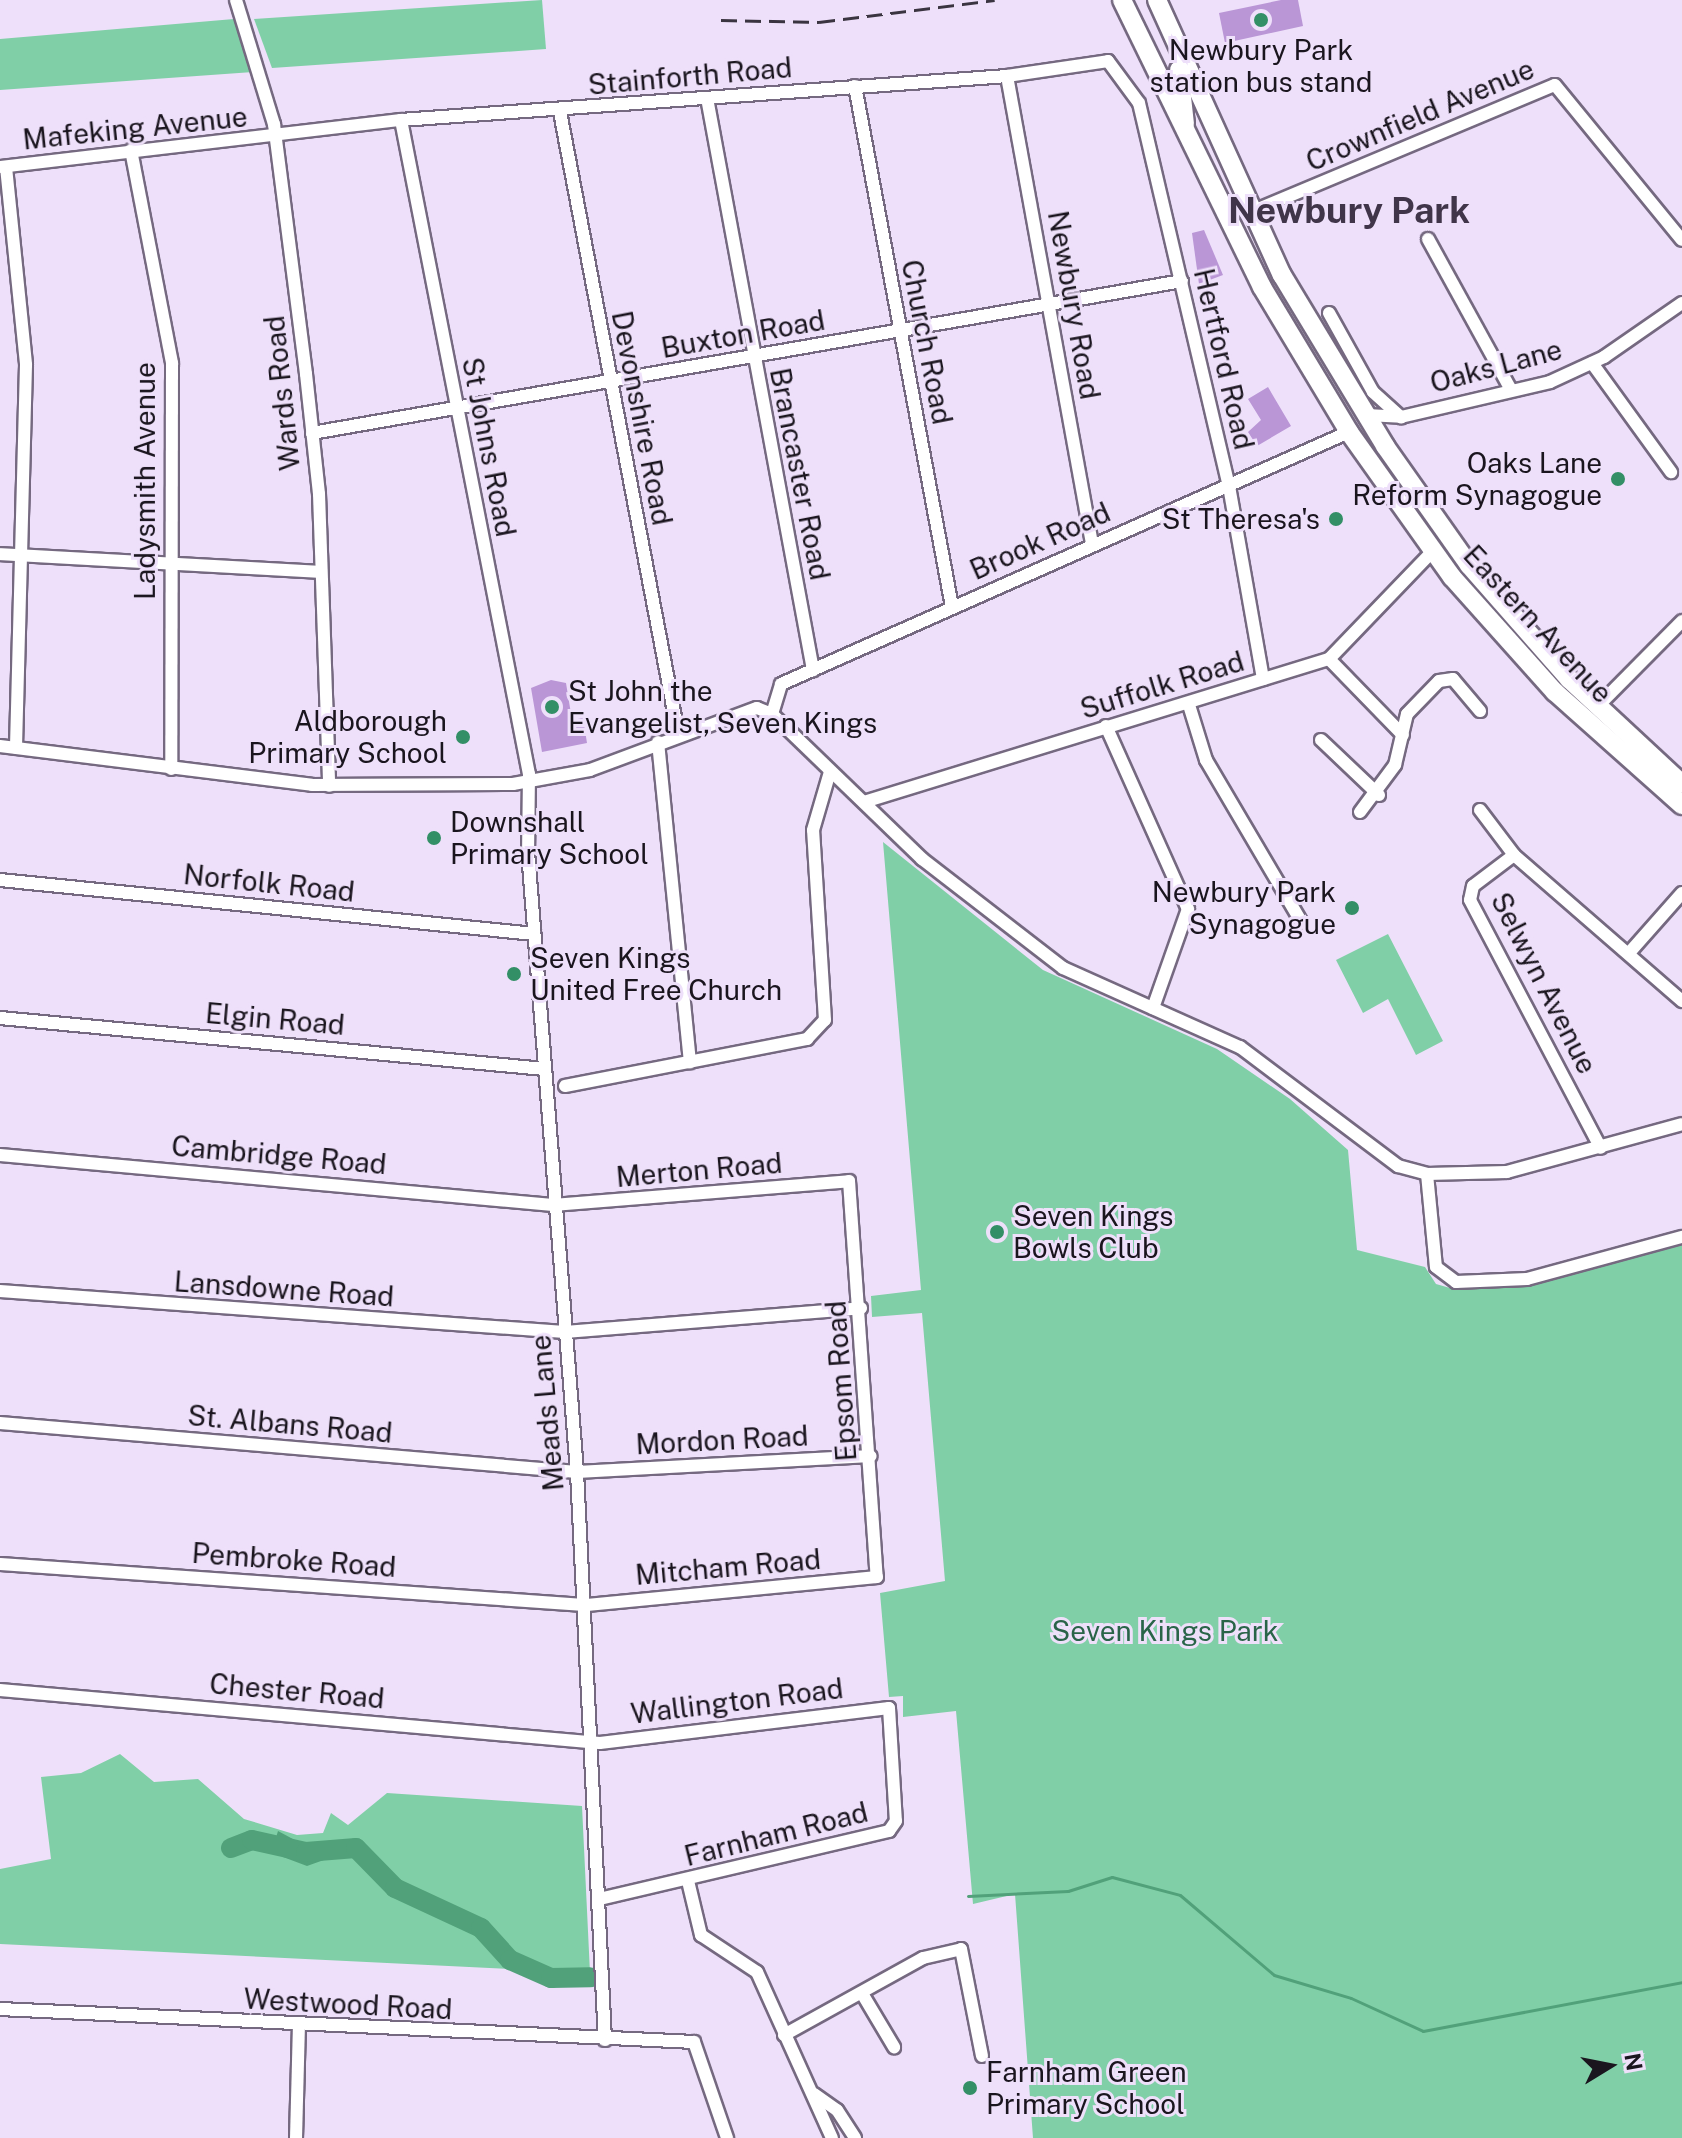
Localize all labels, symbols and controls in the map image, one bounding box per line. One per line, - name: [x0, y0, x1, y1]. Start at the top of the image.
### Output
- marker: Newbury Park station bus stand: [1252, 11, 1270, 29]
- place label: Newbury Park station bus stand: [1149, 33, 1373, 99]
- street label: Stainforth Road: [587, 50, 793, 102]
- street label: Crownfield Avenue: [1301, 52, 1539, 178]
- street label: Mafeking Avenue: [21, 99, 249, 157]
- district label: Newbury Park: [1228, 189, 1470, 233]
- street label: Newbury Road: [1041, 208, 1107, 402]
- street label: Church Road: [895, 257, 959, 427]
- street label: Hertford Road: [1187, 265, 1261, 453]
- street label: Buxton Road: [658, 303, 828, 365]
- street label: Devonshire Road: [605, 308, 679, 528]
- street label: Wards Road: [257, 314, 307, 472]
- street label: Oaks Lane: [1426, 332, 1566, 400]
- street label: St Johns Road: [455, 354, 523, 540]
- street label: Ladysmith Avenue: [128, 362, 162, 600]
- street label: Brancaster Road: [763, 365, 837, 583]
- place label: Oaks Lane Reform Synagogue: [1352, 446, 1602, 512]
- marker: Oaks Lane Reform Synagogue: [1609, 470, 1627, 488]
- street label: Brook Road: [965, 495, 1115, 587]
- place label: St Theresa's: [1162, 502, 1320, 536]
- marker: St Theresa's: [1327, 510, 1345, 528]
- street label: Eastern Avenue: [1457, 538, 1619, 710]
- street label: Suffolk Road: [1076, 644, 1248, 726]
- place label: St John the Evangelist, Seven Kings: [568, 674, 877, 740]
- marker: St John the Evangelist, Seven Kings: [543, 698, 561, 716]
- place label: Aldborough Primary School: [248, 704, 447, 770]
- marker: Aldborough Primary School: [454, 728, 472, 746]
- place label: Downshall Primary School: [450, 805, 649, 871]
- marker: Downshall Primary School: [425, 829, 443, 847]
- street label: Norfolk Road: [182, 857, 356, 909]
- place label: Newbury Park Synagogue: [1152, 875, 1336, 941]
- street label: Selwyn Avenue: [1484, 887, 1604, 1079]
- marker: Newbury Park Synagogue: [1343, 899, 1361, 917]
- place label: Seven Kings United Free Church: [530, 941, 782, 1007]
- marker: Seven Kings United Free Church: [505, 965, 523, 983]
- street label: Elgin Road: [204, 996, 346, 1042]
- street label: Cambridge Road: [170, 1129, 388, 1181]
- street label: Merton Road: [615, 1146, 783, 1194]
- place label: Seven Kings Bowls Club: [1013, 1199, 1173, 1265]
- marker: Seven Kings Bowls Club: [988, 1223, 1006, 1241]
- street label: Lansdowne Road: [173, 1265, 395, 1313]
- street label: Epsom Road: [819, 1300, 863, 1462]
- street label: Meads Lane: [523, 1334, 571, 1492]
- street label: St. Albans Road: [186, 1398, 394, 1450]
- street label: Mordon Road: [635, 1419, 809, 1461]
- street label: Pembroke Road: [191, 1536, 397, 1584]
- street label: Mitcham Road: [634, 1542, 822, 1592]
- park label: Seven Kings Park: [1052, 1614, 1278, 1648]
- street label: Chester Road: [208, 1667, 386, 1715]
- street label: Wallington Road: [629, 1671, 845, 1731]
- street label: Farnham Road: [681, 1795, 871, 1873]
- street label: Westwood Road: [243, 1982, 453, 2026]
- north arrow: [1570, 2026, 1650, 2106]
- text: N: [1619, 2051, 1648, 2073]
- place label: Farnham Green Primary School: [986, 2055, 1187, 2121]
- marker: Farnham Green Primary School: [961, 2079, 979, 2097]

